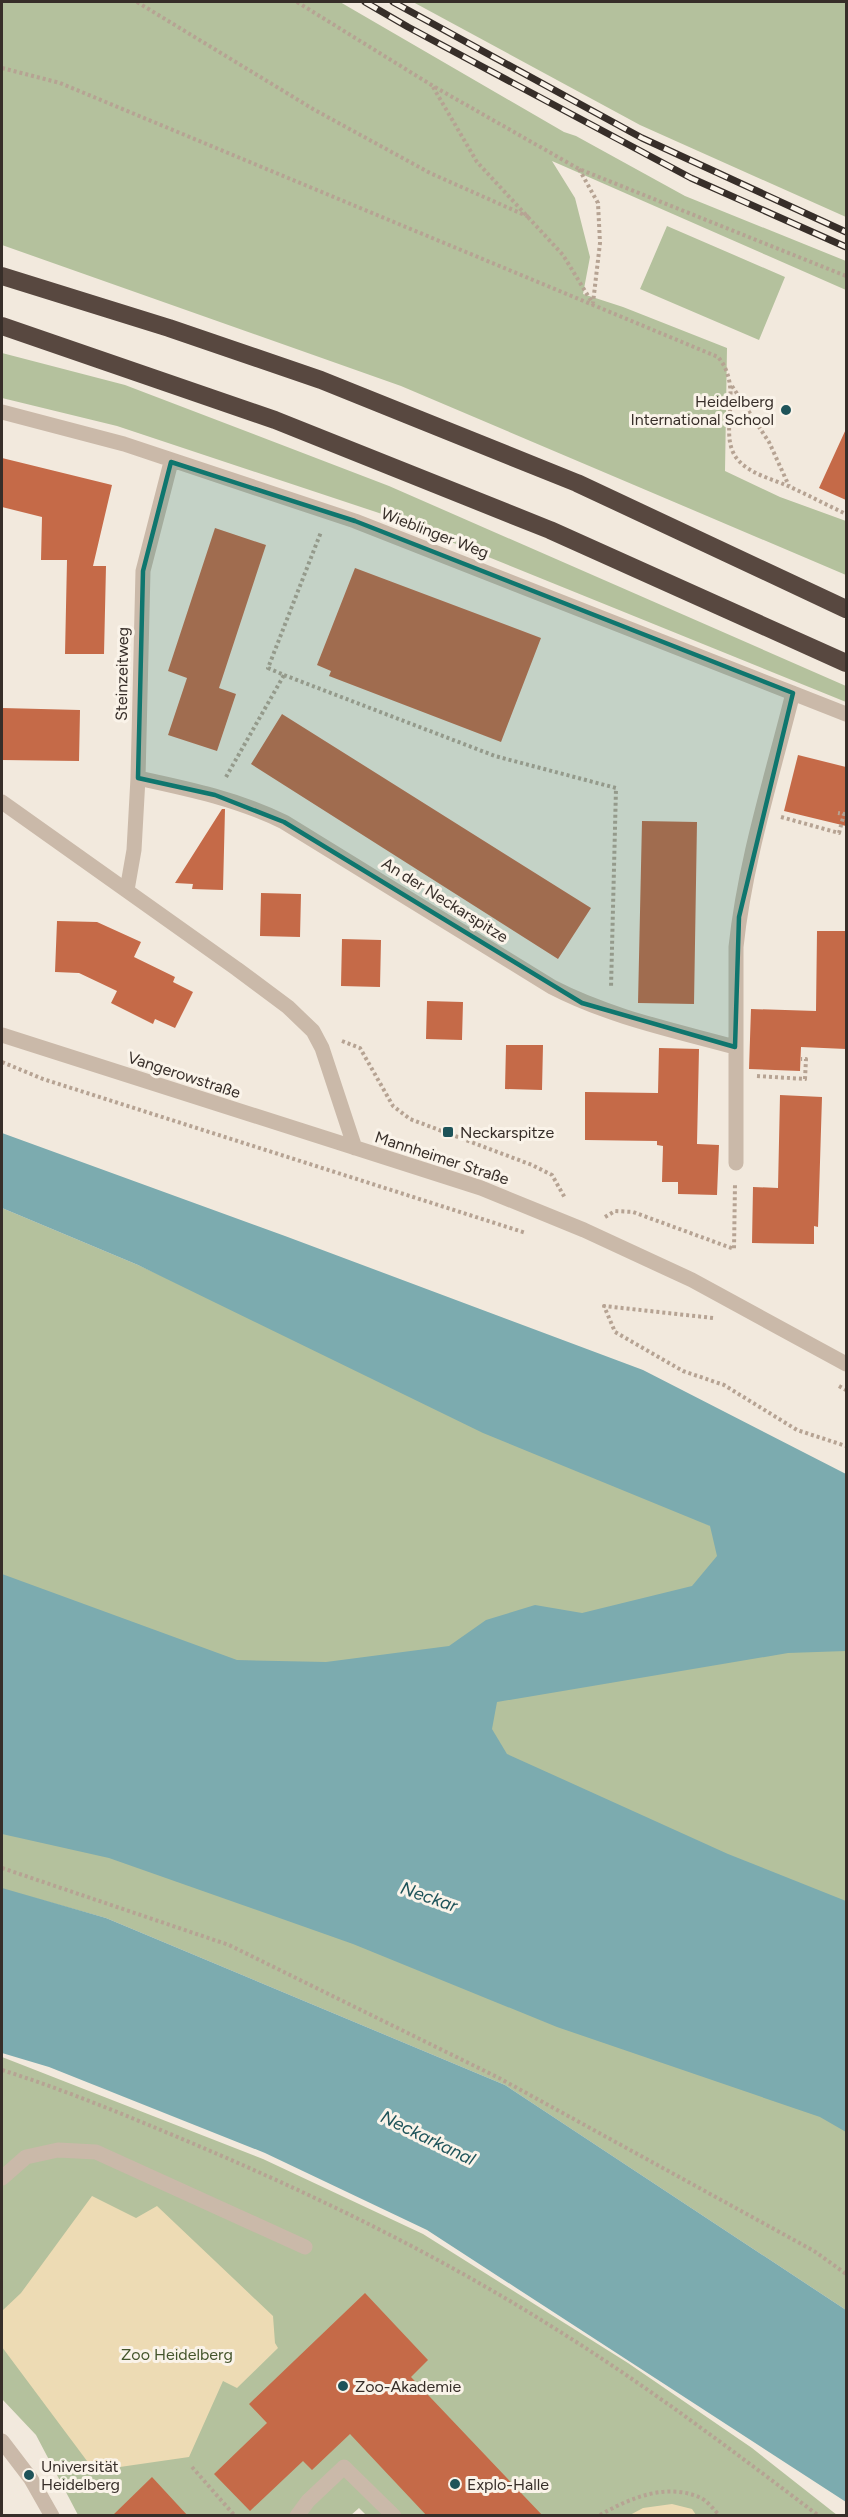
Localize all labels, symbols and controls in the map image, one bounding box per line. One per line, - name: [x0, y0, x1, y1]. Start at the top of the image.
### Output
- place label: Heidelberg International School: [630, 392, 774, 429]
- marker: Heidelberg International School: [779, 403, 793, 417]
- street label: Wieblinger Weg: [379, 504, 491, 562]
- street label: Steinzeitweg: [112, 627, 132, 721]
- street label: An der Neckarspitze: [378, 853, 512, 947]
- street label: Vangerowstraße: [125, 1048, 243, 1102]
- place label: Neckarspitze: [460, 1123, 554, 1142]
- marker: Neckarspitze: [441, 1125, 455, 1139]
- street label: Mannheimer Straße: [373, 1127, 512, 1189]
- water label: Neckar: [398, 1877, 461, 1917]
- water label: Neckarkanal: [377, 2106, 480, 2171]
- park label: Zoo Heidelberg: [121, 2345, 233, 2364]
- place label: Zoo-Akademie: [355, 2377, 462, 2396]
- marker: Zoo-Akademie: [336, 2379, 350, 2393]
- place label: Universität Heidelberg: [41, 2457, 120, 2494]
- marker: Universität Heidelberg: [22, 2468, 36, 2482]
- place label: Explo-Halle: [467, 2475, 549, 2494]
- marker: Explo-Halle: [448, 2477, 462, 2491]

